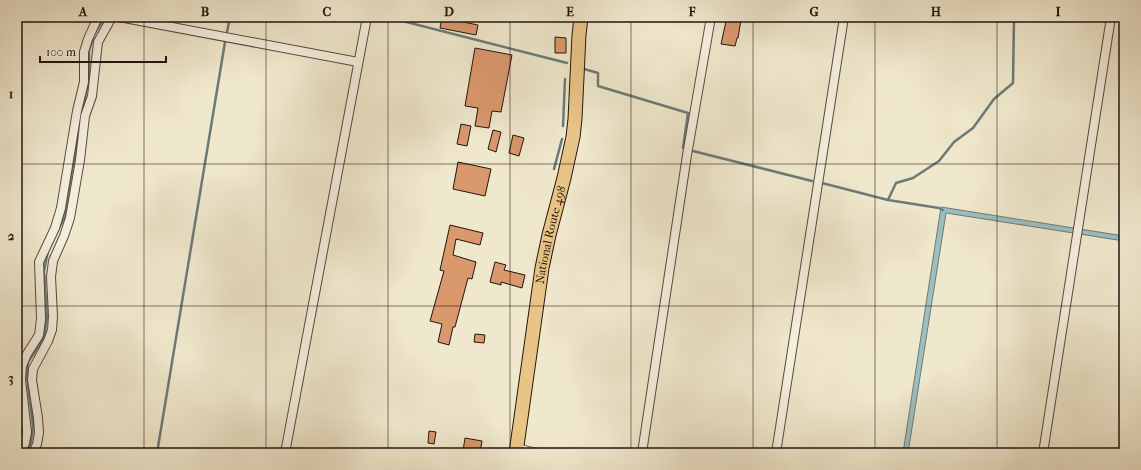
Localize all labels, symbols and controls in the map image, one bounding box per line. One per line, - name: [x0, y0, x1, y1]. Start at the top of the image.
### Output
- text: A: [78, 4, 88, 19]
- text: B: [201, 4, 210, 19]
- text: C: [323, 4, 332, 19]
- text: D: [444, 4, 454, 19]
- text: E: [566, 4, 574, 19]
- text: F: [688, 4, 696, 19]
- text: G: [809, 4, 819, 19]
- text: H: [931, 4, 942, 19]
- text: I: [1055, 4, 1061, 19]
- scale bar: [40, 38, 166, 64]
- text: 100 m: [46, 45, 76, 59]
- text: 1: [9, 86, 14, 101]
- street label: National Route 498: [533, 184, 569, 285]
- text: 2: [8, 228, 15, 243]
- text: 3: [8, 370, 14, 386]

